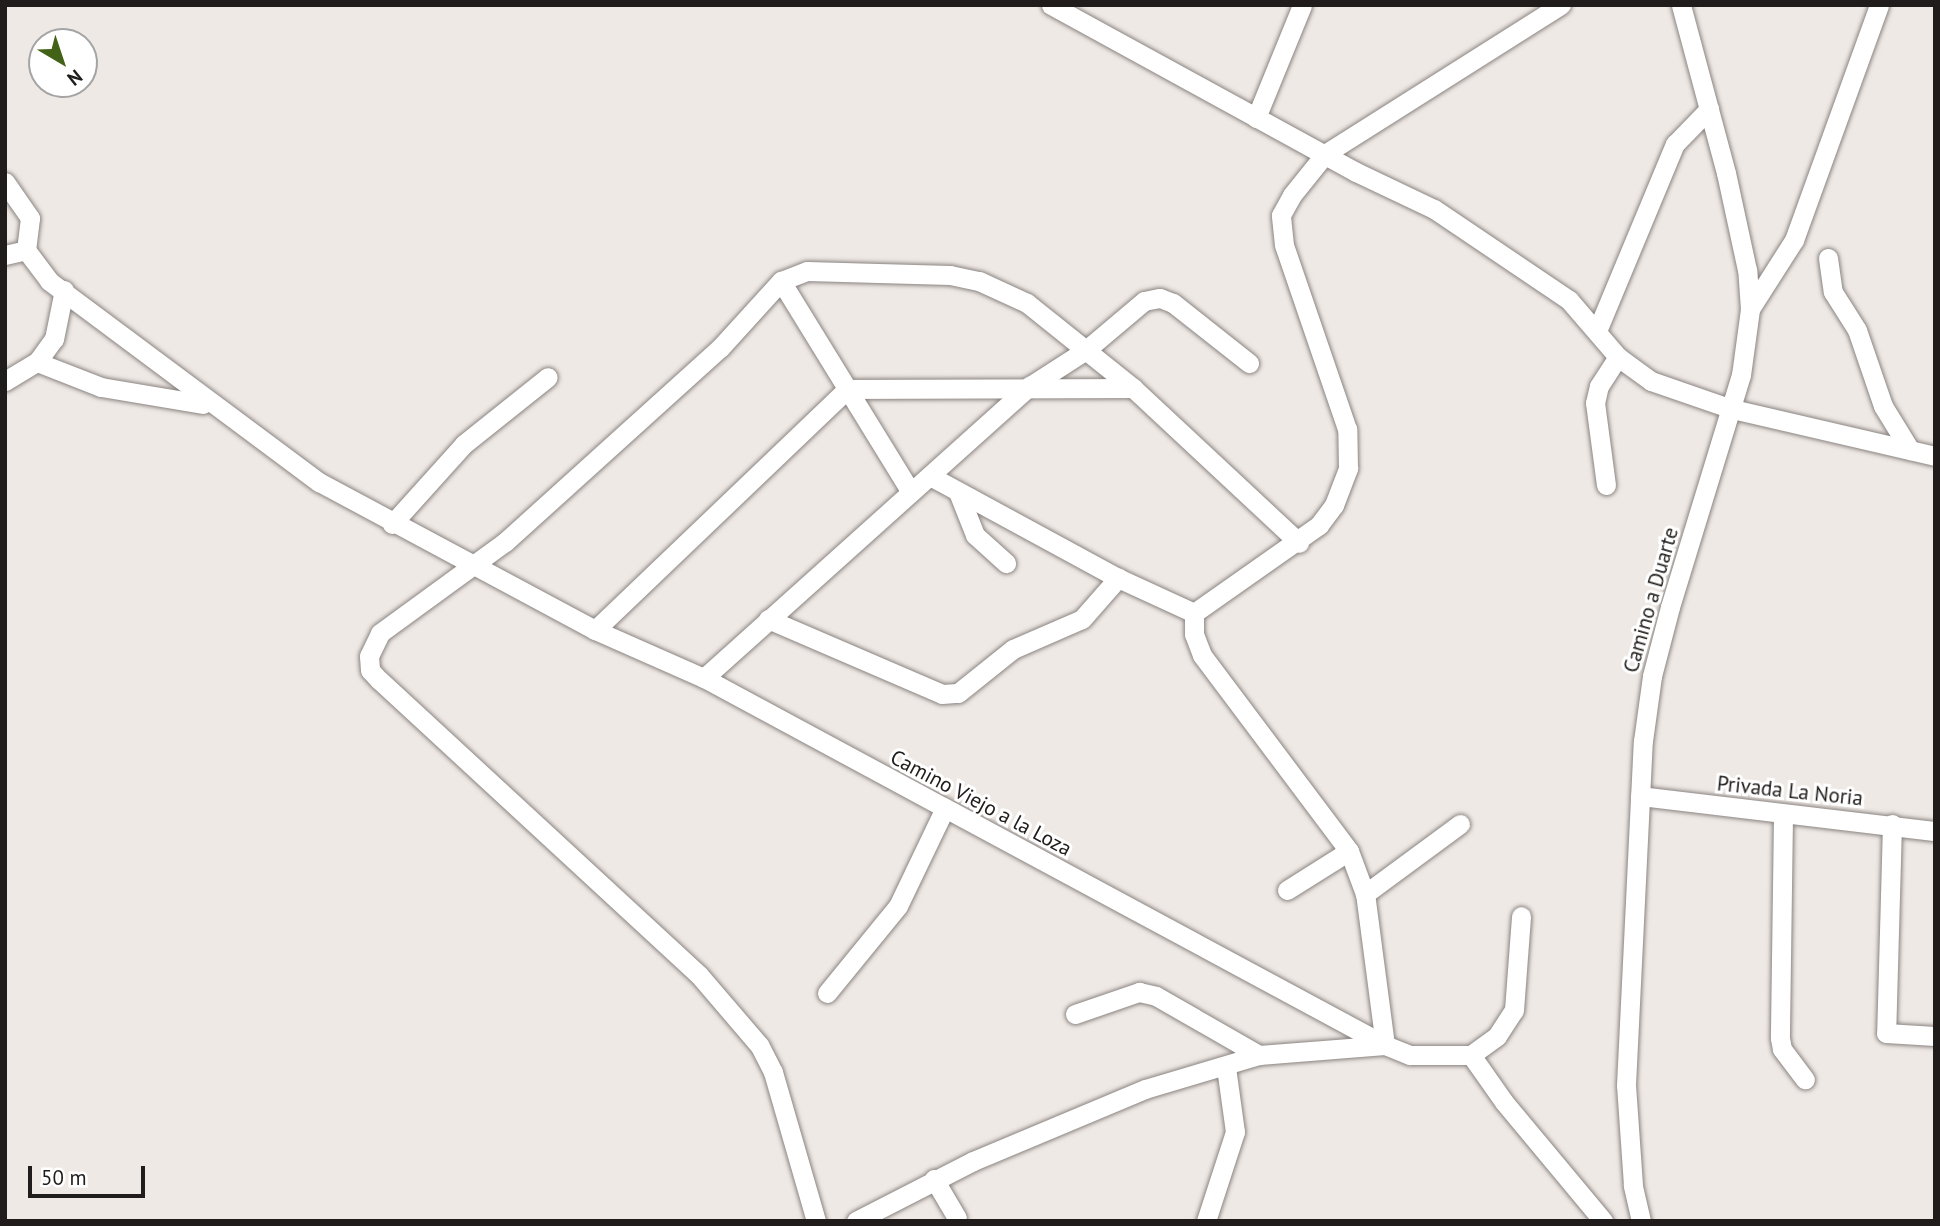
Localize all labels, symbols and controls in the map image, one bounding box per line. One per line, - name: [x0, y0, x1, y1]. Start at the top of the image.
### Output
- north arrow: [28, 28, 98, 98]
- text: N: [63, 65, 87, 91]
- street label: Camino a Duarte: [1618, 524, 1684, 676]
- street label: Camino Viejo a la Loza: [886, 744, 1076, 862]
- street label: Privada La Noria: [1716, 771, 1864, 811]
- scale bar: [32, 1152, 149, 1196]
- text: 50 m: [41, 1164, 87, 1191]

